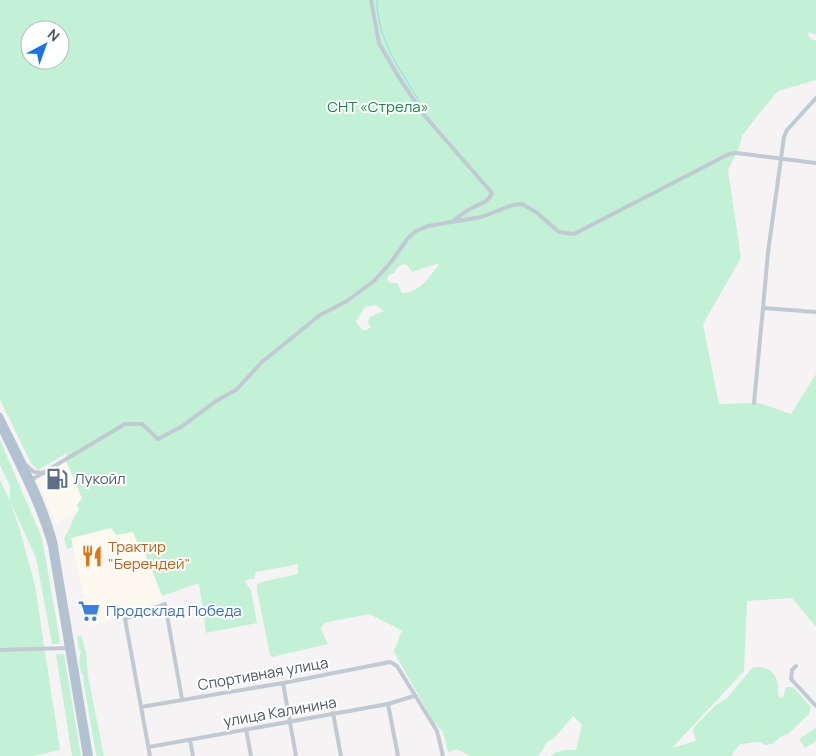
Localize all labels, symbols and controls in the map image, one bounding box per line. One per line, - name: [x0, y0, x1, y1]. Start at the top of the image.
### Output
- north arrow: [20, 20, 70, 70]
- text: N: [44, 24, 64, 45]
- park label: СНТ «Стрела»: [327, 96, 429, 117]
- fuel station icon: Лукойл: [44, 466, 70, 492]
- place label: Лукойл: [74, 468, 126, 489]
- place label: Трактир "Берендей": [108, 536, 190, 574]
- restaurant icon: Трактир "Берендей": [79, 543, 105, 569]
- supermarket icon: Продсклад Победа: [76, 598, 102, 624]
- place label: Продсклад Победа: [106, 600, 242, 621]
- street label: Спортивная улица: [196, 652, 330, 695]
- street label: улица Калинина: [222, 691, 338, 732]

